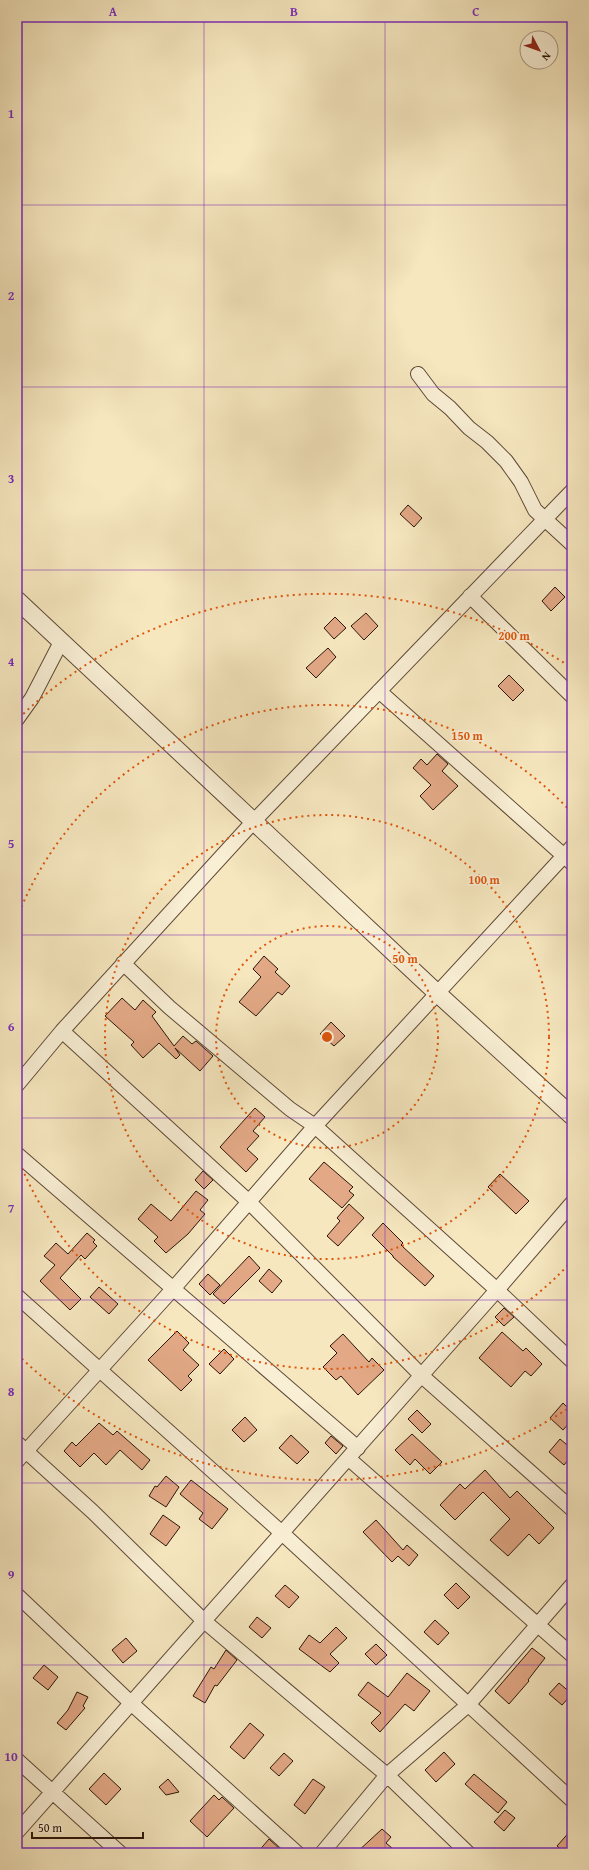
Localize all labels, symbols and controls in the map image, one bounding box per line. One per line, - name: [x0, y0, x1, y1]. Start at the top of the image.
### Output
- text: A: [109, 2, 118, 21]
- text: B: [290, 2, 298, 21]
- text: C: [472, 2, 480, 21]
- north arrow: [519, 30, 559, 70]
- text: N: [538, 49, 555, 65]
- text: 1: [8, 104, 14, 123]
- text: 2: [8, 286, 15, 305]
- text: 3: [8, 469, 14, 488]
- text: 200 m: [498, 627, 531, 644]
- text: 4: [8, 652, 15, 671]
- text: 150 m: [451, 727, 484, 744]
- text: 5: [8, 834, 15, 853]
- text: 100 m: [468, 871, 501, 888]
- text: 50 m: [392, 950, 418, 967]
- text: 6: [8, 1017, 15, 1036]
- centre of rings: [320, 1030, 334, 1044]
- text: 7: [8, 1199, 15, 1218]
- text: 8: [8, 1382, 15, 1401]
- text: 9: [8, 1565, 15, 1584]
- text: 10: [4, 1747, 18, 1766]
- scale bar: [32, 1814, 143, 1840]
- text: 50 m: [38, 1819, 62, 1836]

